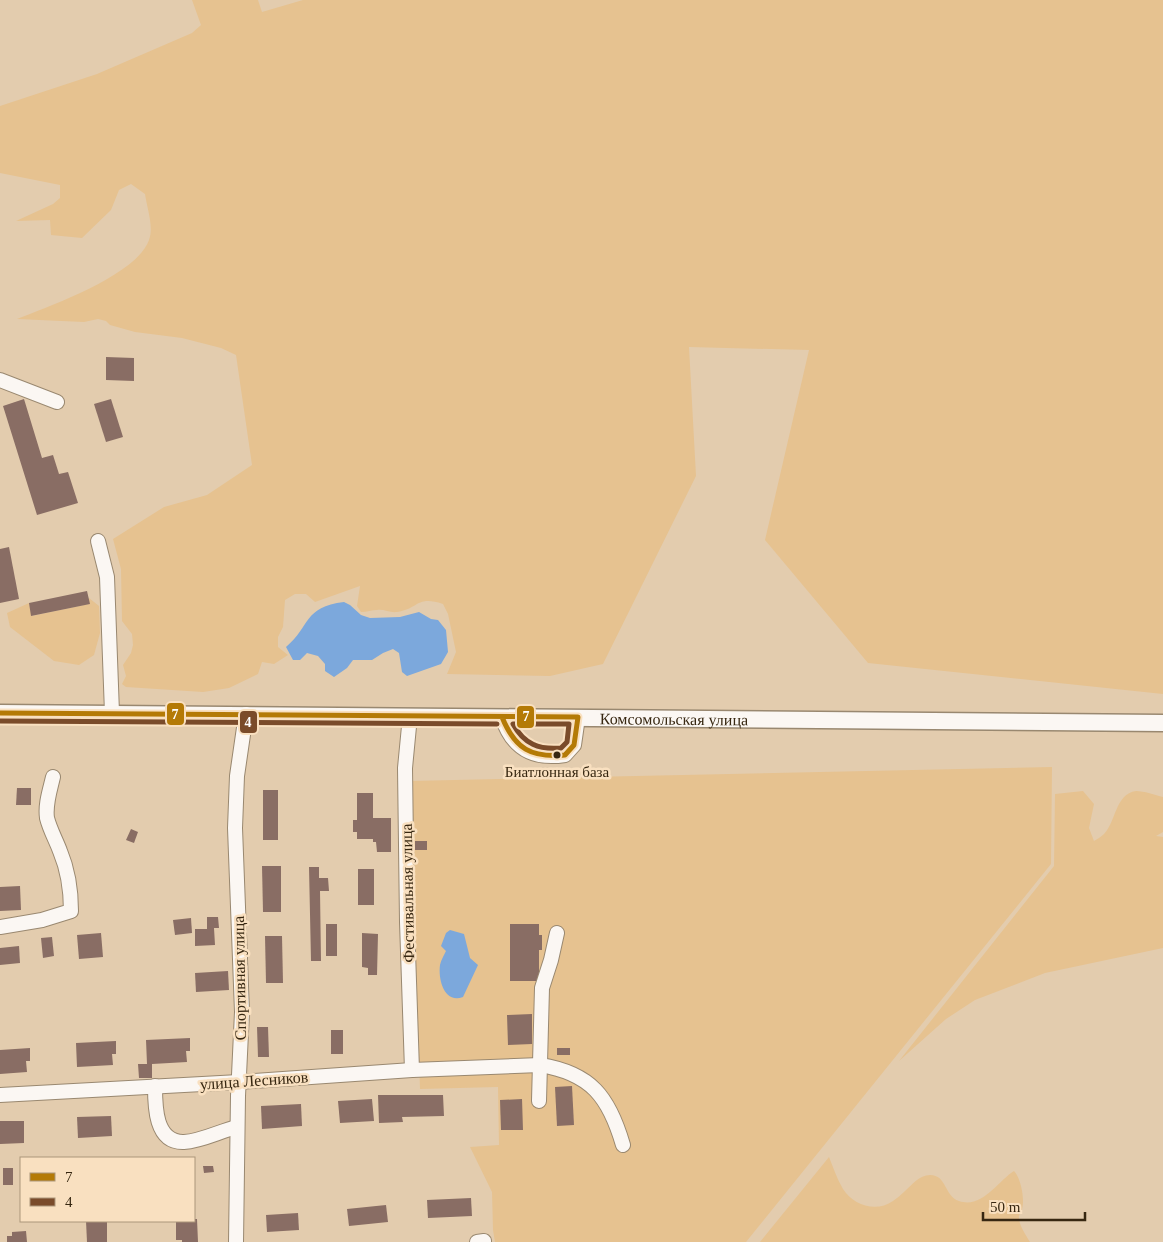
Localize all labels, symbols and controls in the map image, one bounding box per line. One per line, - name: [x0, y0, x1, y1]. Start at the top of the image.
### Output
- line badge: 7: [166, 702, 185, 726]
- line badge: 7: [516, 705, 535, 729]
- text: 7: [172, 707, 179, 722]
- text: 7: [523, 709, 530, 724]
- line badge: 4: [239, 710, 258, 734]
- street label: Комсомольская улица: [600, 710, 748, 729]
- text: 4: [245, 715, 252, 730]
- marker: Биатлонная база: [552, 750, 562, 760]
- place label: Биатлонная база: [505, 764, 609, 780]
- street label: Фестивальная улица: [398, 823, 418, 963]
- street label: Спортивная улица: [230, 915, 250, 1040]
- street label: улица Лесников: [199, 1068, 309, 1094]
- legend: [20, 1157, 195, 1222]
- text: 7: [65, 1169, 73, 1185]
- scale bar: [983, 1190, 1086, 1222]
- text: 4: [65, 1194, 73, 1210]
- text: 50 m: [990, 1199, 1021, 1215]

